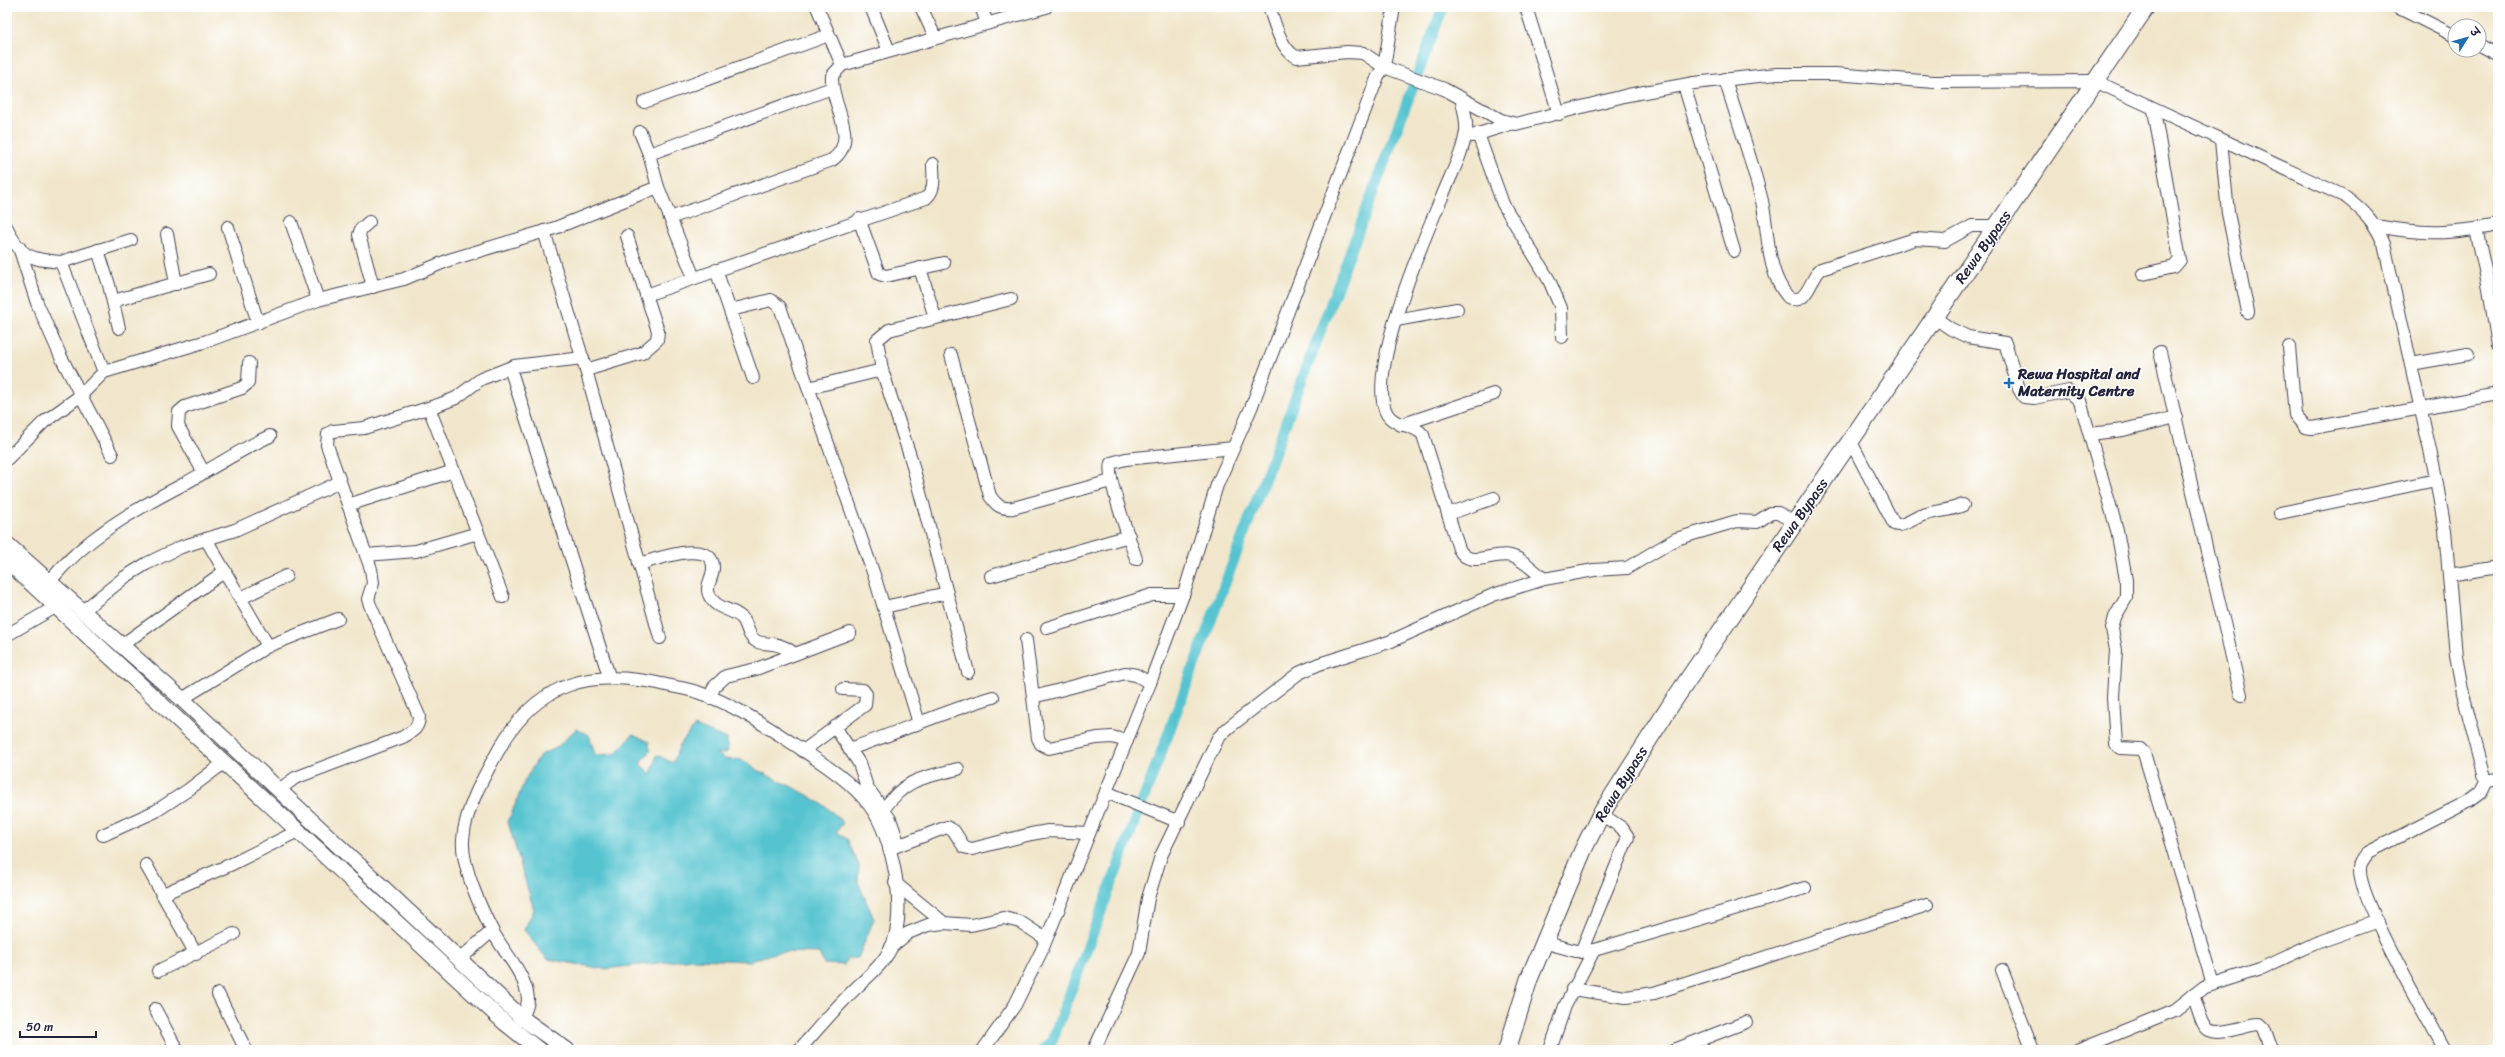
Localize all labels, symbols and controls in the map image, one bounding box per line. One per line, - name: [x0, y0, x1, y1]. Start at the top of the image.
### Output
- north arrow: [2447, 18, 2487, 58]
- text: उ: [2464, 23, 2485, 42]
- street label: Rewa Bypass: [1948, 205, 2018, 289]
- place label: Rewa Hospital and Maternity Centre: [2017, 361, 2142, 404]
- marker: Rewa Hospital and Maternity Centre: [2003, 377, 2015, 389]
- street label: Rewa Bypass: [1765, 473, 1835, 557]
- street label: Rewa Bypass: [1587, 741, 1655, 827]
- scale bar: [20, 1013, 96, 1039]
- text: 50 m: [26, 1016, 53, 1038]

